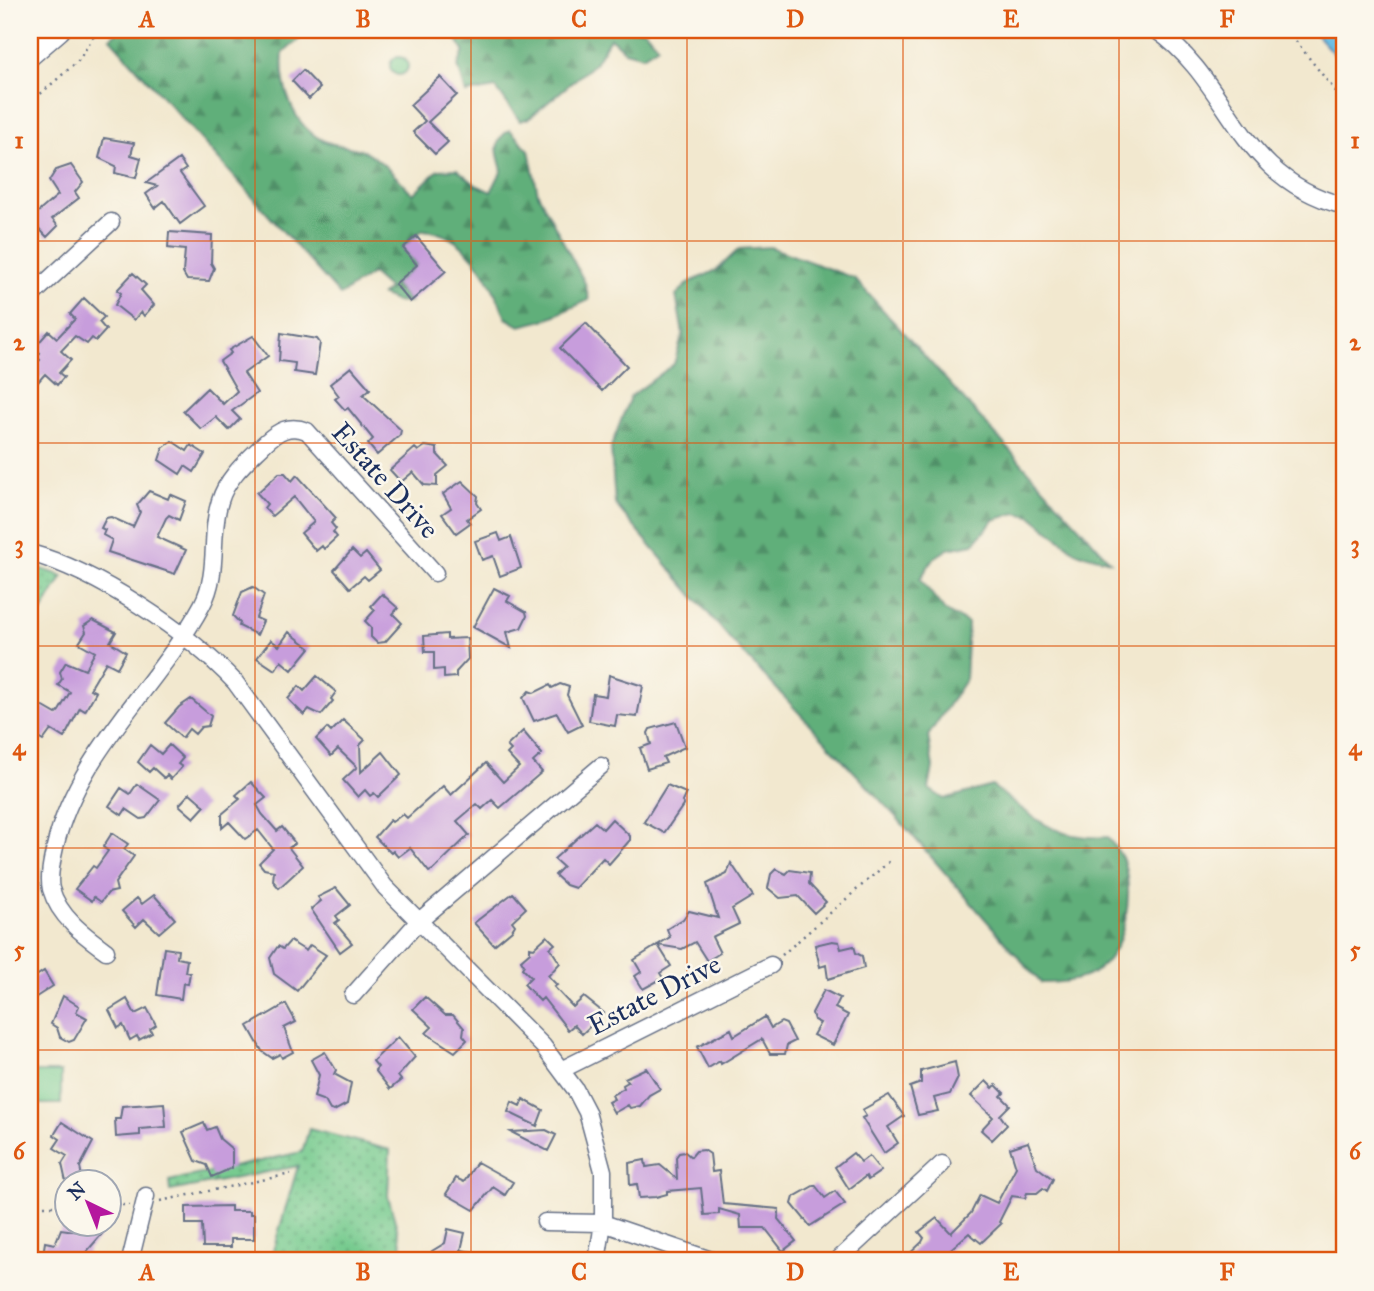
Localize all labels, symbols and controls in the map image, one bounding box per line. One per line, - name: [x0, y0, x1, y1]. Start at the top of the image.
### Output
- text: A: [137, 5, 155, 33]
- text: B: [355, 5, 371, 33]
- text: C: [571, 5, 587, 33]
- text: D: [786, 5, 804, 33]
- text: E: [1003, 5, 1020, 33]
- text: F: [1219, 5, 1235, 33]
- text: 1: [14, 126, 24, 154]
- text: 1: [1350, 126, 1360, 154]
- text: 2: [13, 328, 25, 356]
- text: 2: [1349, 328, 1361, 356]
- street label: Estate Drive: [324, 415, 447, 546]
- text: 3: [14, 530, 24, 559]
- text: 3: [1350, 530, 1360, 559]
- text: 4: [13, 733, 27, 761]
- text: 4: [1349, 733, 1363, 761]
- text: 5: [14, 935, 25, 963]
- text: 5: [1350, 935, 1361, 963]
- street label: Estate Drive: [582, 946, 726, 1043]
- text: 6: [13, 1137, 26, 1165]
- text: 6: [1349, 1137, 1362, 1165]
- north arrow: [52, 1168, 122, 1238]
- text: N: [63, 1177, 90, 1205]
- text: A: [137, 1258, 155, 1286]
- text: B: [355, 1258, 371, 1286]
- text: C: [571, 1258, 587, 1286]
- text: D: [786, 1258, 804, 1286]
- text: E: [1003, 1258, 1020, 1286]
- text: F: [1219, 1258, 1235, 1286]

